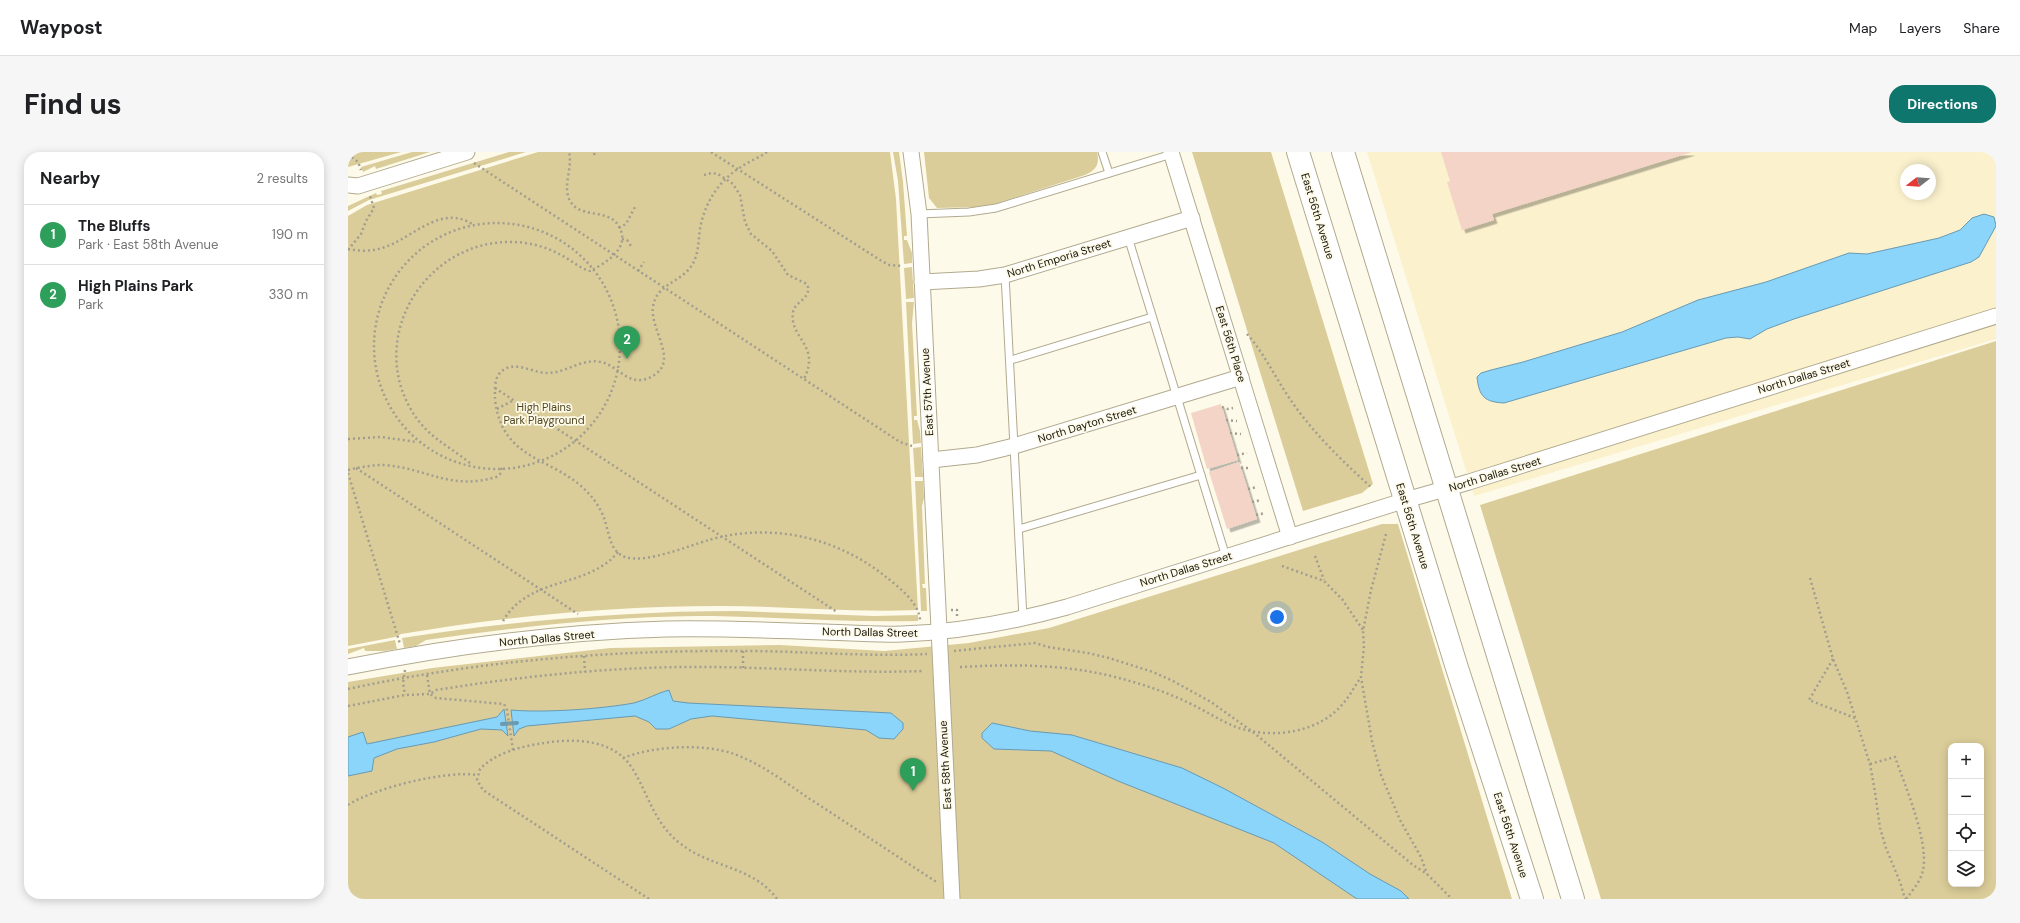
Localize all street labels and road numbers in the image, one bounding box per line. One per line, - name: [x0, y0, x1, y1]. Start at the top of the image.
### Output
- street label: East 56th Avenue: [1298, 171, 1338, 261]
- street label: North Emporia Street: [1005, 236, 1113, 280]
- street label: East 56th Place: [1213, 304, 1249, 384]
- street label: East 57th Avenue: [918, 348, 936, 436]
- street label: North Dallas Street: [1756, 355, 1852, 397]
- street label: North Dayton Street: [1036, 402, 1138, 446]
- street label: North Dallas Street: [1447, 453, 1543, 495]
- street label: East 56th Avenue: [1393, 481, 1433, 571]
- street label: North Dallas Street: [1138, 548, 1234, 590]
- street label: North Dallas Street: [822, 624, 918, 640]
- street label: North Dallas Street: [499, 627, 595, 649]
- street label: East 58th Avenue: [936, 720, 954, 810]
- street label: East 56th Avenue: [1491, 790, 1531, 880]

